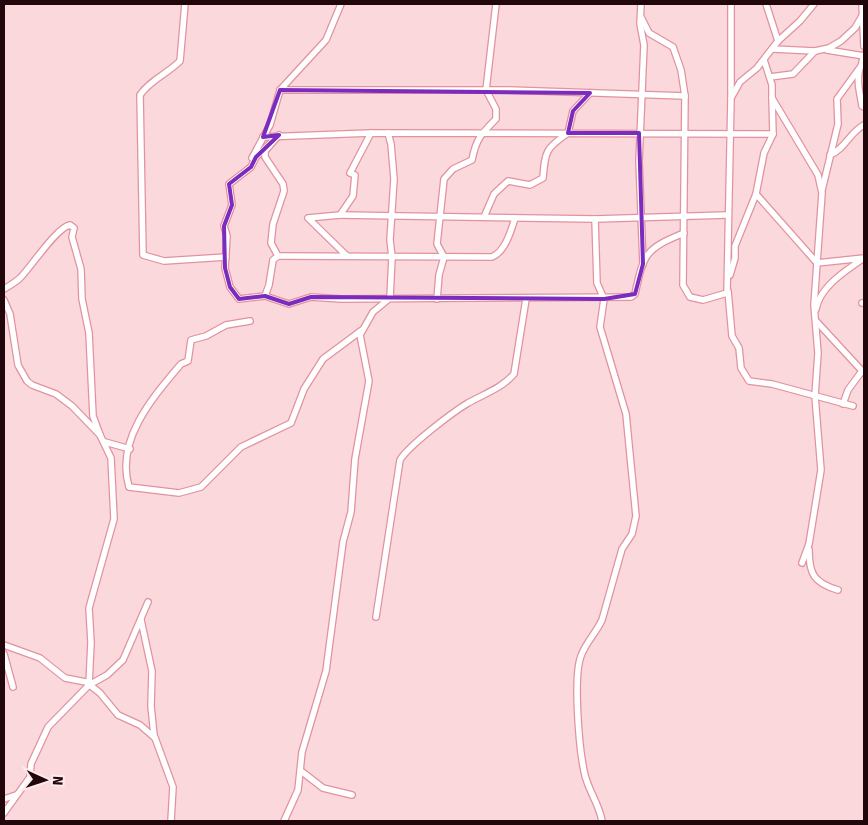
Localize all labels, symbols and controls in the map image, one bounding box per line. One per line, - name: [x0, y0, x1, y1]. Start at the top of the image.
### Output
- north arrow: [20, 755, 70, 805]
- text: N: [49, 776, 66, 786]

